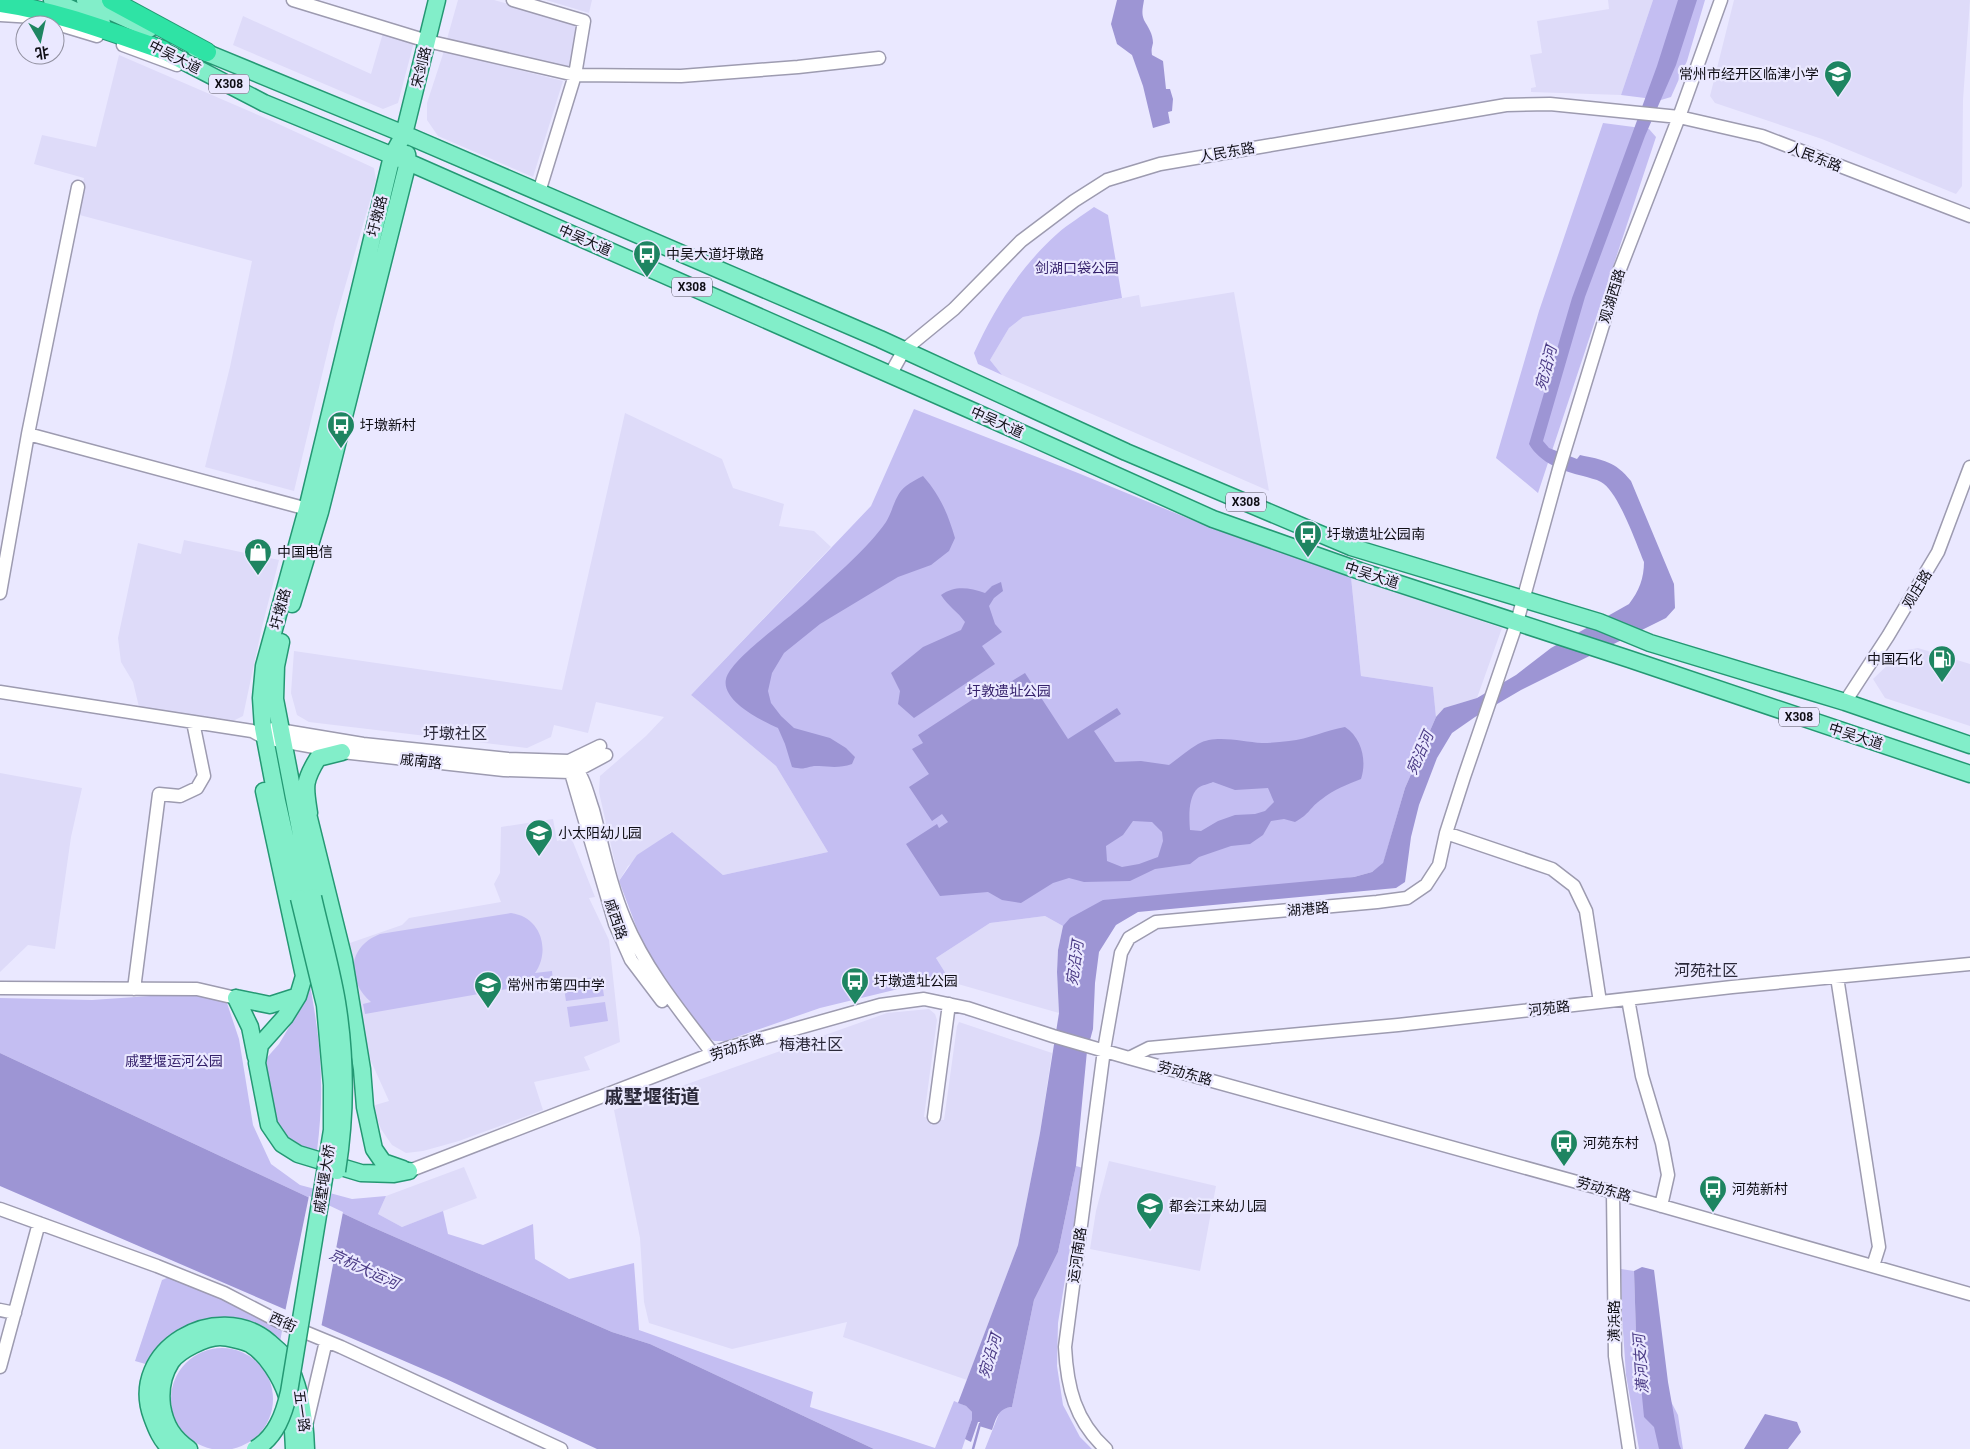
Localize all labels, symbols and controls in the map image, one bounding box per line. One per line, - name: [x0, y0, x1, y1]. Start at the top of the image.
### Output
- north arrow: [15, 15, 65, 65]
- street label: 中吴大道: [146, 37, 204, 77]
- text: 北: [34, 44, 50, 62]
- street label: 宋剑路: [408, 45, 434, 89]
- school or university icon: 常州市经开区临津小学: [1823, 59, 1853, 98]
- place label: 常州市经开区临津小学: [1679, 66, 1819, 82]
- road number: X308: [209, 74, 249, 94]
- street label: 人民东路: [1198, 139, 1256, 165]
- street label: 人民东路: [1786, 139, 1844, 175]
- street label: 圩墩路: [364, 194, 390, 238]
- street label: 中吴大道: [556, 221, 614, 259]
- bus stop icon: 中吴大道圩墩路: [632, 239, 662, 278]
- place label: 中吴大道圩墩路: [666, 246, 764, 262]
- park label: 剑湖口袋公园: [1035, 260, 1119, 276]
- street label: 观湖西路: [1596, 267, 1628, 325]
- road number: X308: [672, 278, 712, 296]
- water label: 宛沿河: [1531, 341, 1561, 392]
- street label: 中吴大道: [968, 403, 1026, 441]
- bus stop icon: 圩墩新村: [326, 410, 356, 449]
- place label: 圩墩新村: [360, 417, 416, 433]
- road number: X308: [1226, 492, 1266, 512]
- bus stop icon: 圩墩遗址公园南: [1293, 519, 1323, 558]
- place label: 圩墩遗址公园南: [1327, 526, 1425, 542]
- shop icon: 中国电信: [243, 537, 273, 576]
- place label: 中国电信: [277, 544, 333, 560]
- street label: 中吴大道: [1343, 559, 1401, 591]
- street label: 观庄路: [1899, 567, 1935, 611]
- street label: 圩墩路: [267, 587, 293, 631]
- fuel station icon: 中国石化: [1927, 644, 1957, 683]
- place label: 中国石化: [1867, 651, 1923, 667]
- park label: 圩敦遗址公园: [967, 683, 1051, 699]
- road number: X308: [1779, 708, 1819, 726]
- street label: 中吴大道: [1827, 720, 1885, 752]
- district label: 圩墩社区: [423, 724, 487, 743]
- water label: 宛沿河: [1403, 726, 1439, 777]
- street label: 戚南路: [399, 751, 443, 771]
- school or university icon: 小太阳幼儿园: [524, 818, 554, 857]
- place label: 小太阳幼儿园: [558, 825, 642, 841]
- street label: 戚西路: [602, 897, 630, 941]
- street label: 湖港路: [1286, 899, 1330, 919]
- water label: 宛沿河: [1063, 937, 1087, 987]
- district label: 河苑社区: [1674, 961, 1738, 980]
- bus stop icon: 圩墩遗址公园: [840, 966, 870, 1005]
- school or university icon: 常州市第四中学: [473, 970, 503, 1009]
- place label: 圩墩遗址公园: [874, 973, 958, 989]
- place label: 常州市第四中学: [507, 977, 605, 993]
- street label: 河苑路: [1527, 998, 1571, 1018]
- street label: 劳动东路: [708, 1031, 766, 1063]
- district label: 梅港社区: [779, 1035, 843, 1054]
- park label: 戚墅堰运河公园: [125, 1053, 223, 1069]
- street label: 劳动东路: [1156, 1058, 1214, 1088]
- district label: 戚墅堰街道: [604, 1085, 700, 1108]
- bus stop icon: 河苑东村: [1549, 1128, 1579, 1167]
- place label: 河苑东村: [1583, 1135, 1639, 1151]
- street label: 戚墅堰大桥: [311, 1143, 337, 1215]
- street label: 劳动东路: [1575, 1174, 1633, 1204]
- bus stop icon: 河苑新村: [1698, 1174, 1728, 1213]
- place label: 河苑新村: [1732, 1181, 1788, 1197]
- school or university icon: 都会江来幼儿园: [1135, 1191, 1165, 1230]
- place label: 都会江来幼儿园: [1169, 1198, 1267, 1214]
- street label: 运河南路: [1065, 1226, 1089, 1284]
- water label: 京杭大运河: [326, 1245, 405, 1294]
- street label: 潢浜路: [1606, 1300, 1622, 1342]
- street label: 西街: [267, 1309, 299, 1335]
- water label: 宛沿河: [975, 1329, 1006, 1380]
- water label: 潢河支河: [1630, 1330, 1652, 1395]
- street label: 五一路: [291, 1389, 313, 1433]

